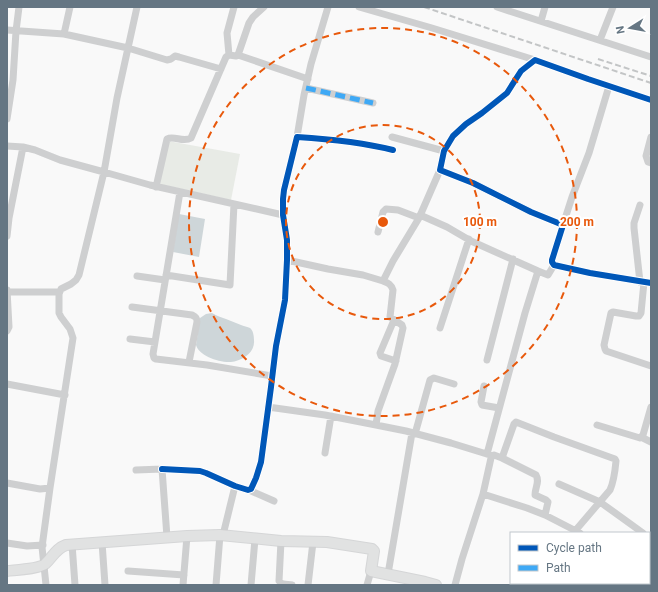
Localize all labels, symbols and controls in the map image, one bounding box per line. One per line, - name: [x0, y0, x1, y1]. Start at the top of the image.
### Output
- north arrow: [610, 8, 650, 48]
- text: N: [614, 25, 628, 35]
- centre of rings: [376, 215, 390, 229]
- text: 100 m: [463, 215, 497, 229]
- text: 200 m: [560, 215, 594, 229]
- legend: [510, 532, 650, 584]
- text: Cycle path: [546, 541, 602, 555]
- text: Path: [546, 561, 571, 575]

